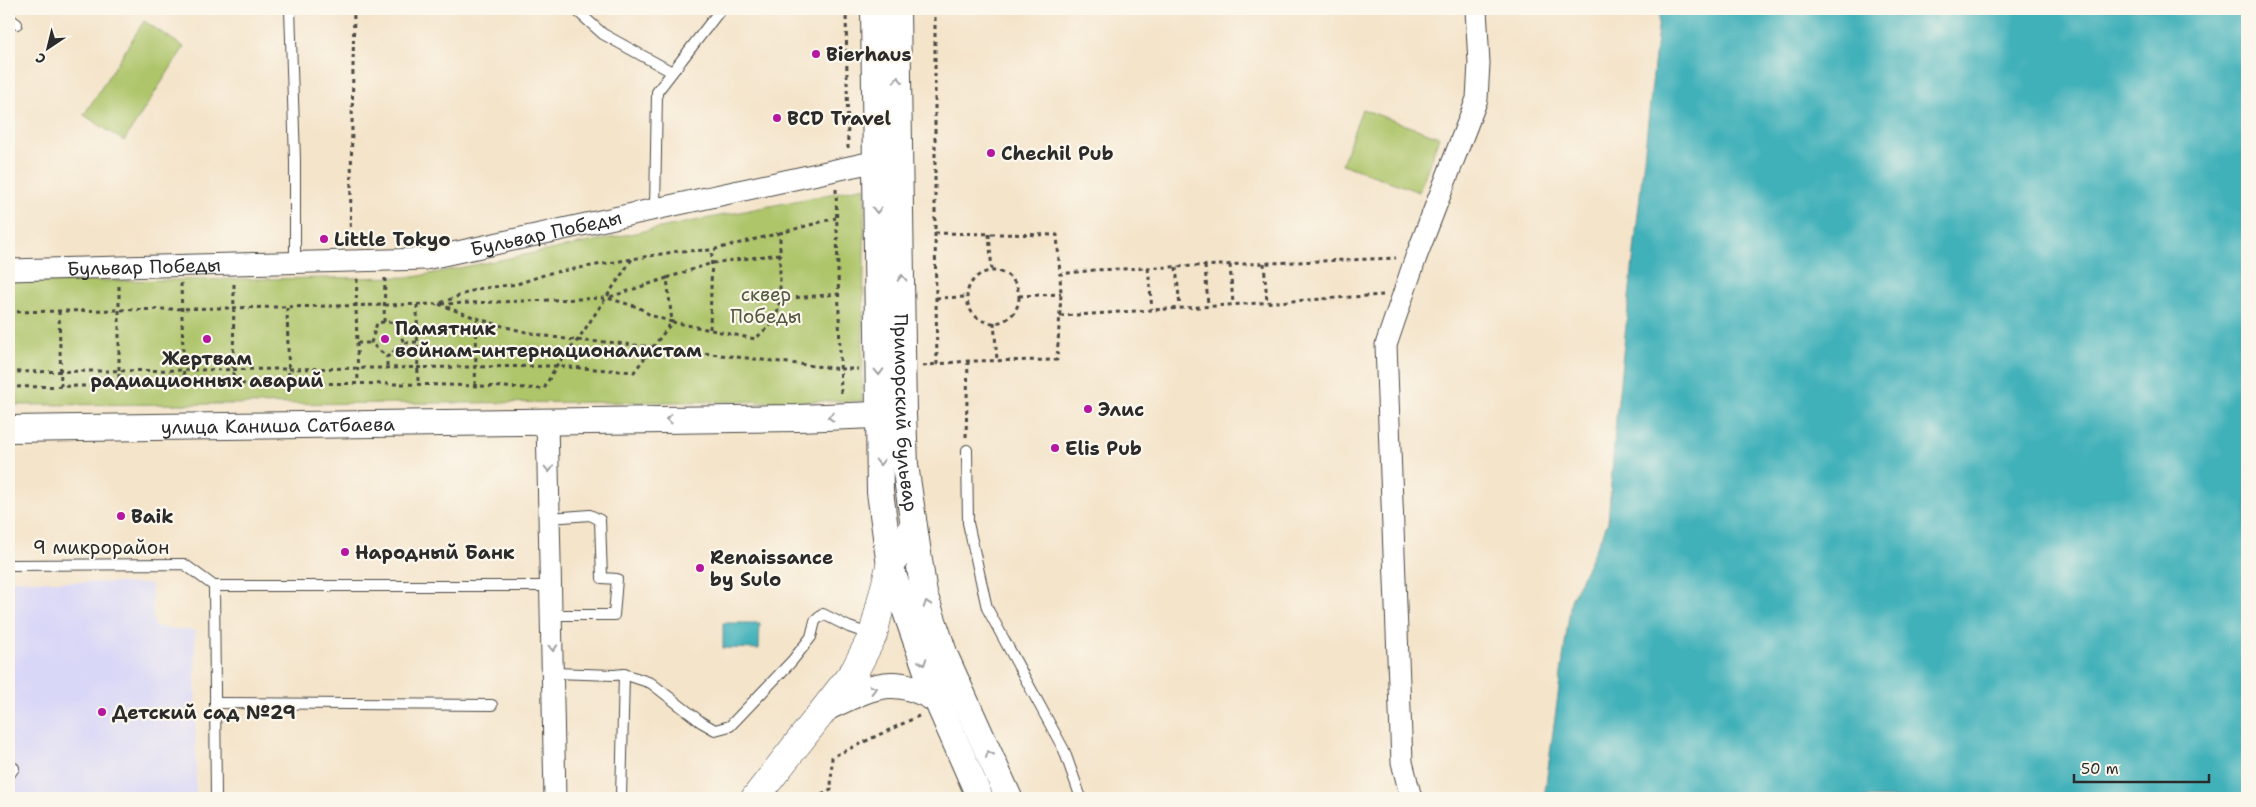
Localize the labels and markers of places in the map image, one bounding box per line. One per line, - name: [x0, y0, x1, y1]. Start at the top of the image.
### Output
- place label: Bierhaus: [826, 42, 912, 67]
- marker: Bierhaus: [810, 48, 822, 60]
- place label: BCD Travel: [787, 106, 892, 131]
- marker: BCD Travel: [771, 112, 783, 124]
- place label: Chechil Pub: [1001, 141, 1114, 166]
- marker: Chechil Pub: [985, 147, 997, 159]
- place label: Little Tokyo: [334, 227, 451, 252]
- marker: Little Tokyo: [318, 233, 330, 245]
- place label: Памятник войнам-интернационалистам: [395, 316, 702, 363]
- marker: Жертвам радиационных аварий: [201, 333, 213, 345]
- marker: Памятник войнам-интернационалистам: [379, 333, 391, 345]
- place label: Жертвам радиационных аварий: [90, 346, 324, 393]
- place label: Элис: [1098, 397, 1144, 422]
- marker: Элис: [1082, 403, 1094, 415]
- place label: Elis Pub: [1065, 436, 1142, 461]
- marker: Elis Pub: [1049, 442, 1061, 454]
- place label: Baik: [131, 504, 174, 529]
- marker: Baik: [115, 510, 127, 522]
- place label: Народный Банк: [355, 540, 515, 565]
- place label: Renaissance by Sulo: [710, 545, 833, 592]
- marker: Народный Банк: [339, 546, 351, 558]
- marker: Renaissance by Sulo: [694, 562, 706, 574]
- place label: Детский сад №29: [112, 700, 296, 725]
- marker: Детский сад №29: [96, 706, 108, 718]

